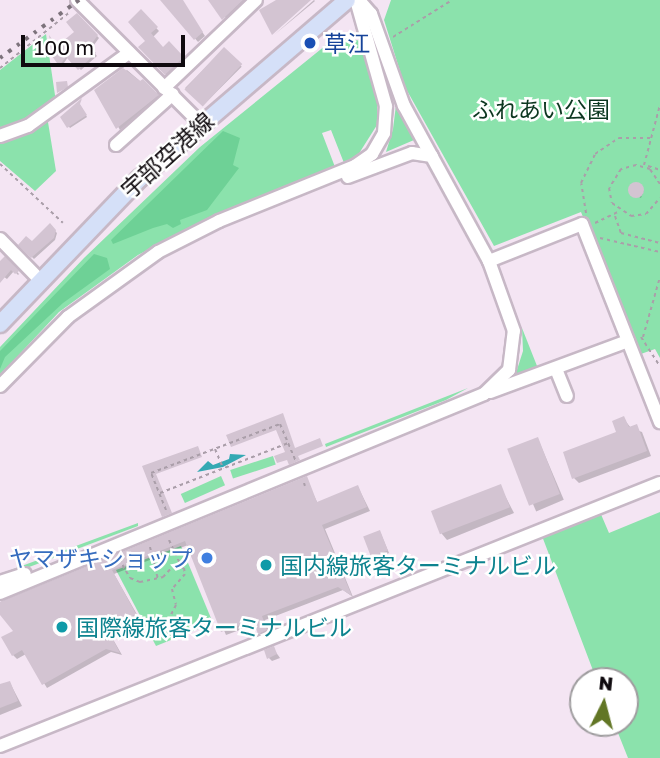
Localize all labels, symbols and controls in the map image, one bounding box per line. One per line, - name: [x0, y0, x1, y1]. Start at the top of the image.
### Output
- scale bar: [24, 21, 189, 65]
- place label: 草江: [324, 29, 370, 57]
- text: 100 m: [34, 34, 94, 60]
- marker: 草江: [302, 35, 318, 51]
- park label: ふれあい公園: [472, 95, 610, 123]
- street label: 宇部空港線: [115, 106, 219, 204]
- place label: ヤマザキショップ: [9, 544, 193, 572]
- marker: ヤマザキショップ: [199, 550, 215, 566]
- place label: 国内線旅客ターミナルビル: [280, 551, 556, 579]
- marker: 国内線旅客ターミナルビル: [258, 557, 274, 573]
- place label: 国際線旅客ターミナルビル: [76, 613, 352, 641]
- marker: 国際線旅客ターミナルビル: [54, 619, 70, 635]
- north arrow: [569, 667, 639, 737]
- text: N: [598, 670, 614, 695]

